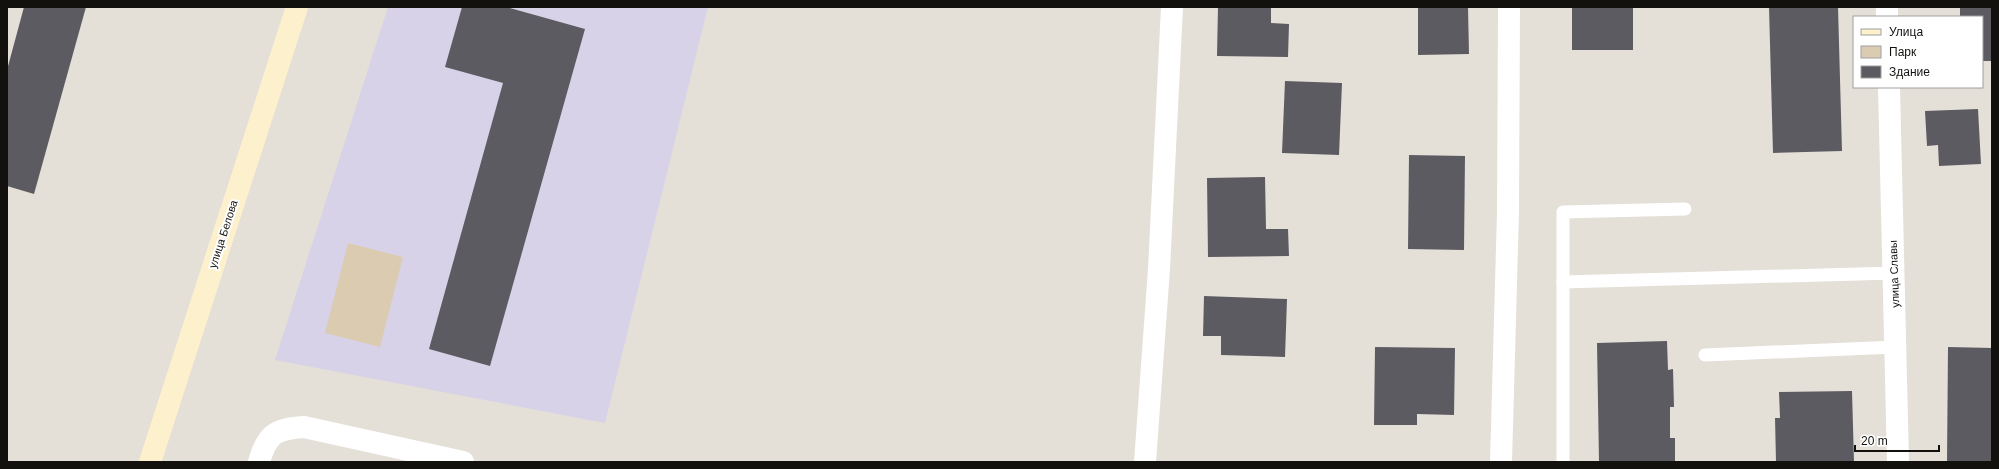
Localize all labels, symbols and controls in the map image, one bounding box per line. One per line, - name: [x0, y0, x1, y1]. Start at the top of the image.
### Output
- legend: [1853, 16, 1983, 88]
- text: Улица: [1889, 25, 1923, 39]
- text: Парк: [1889, 45, 1917, 59]
- text: Здание: [1889, 65, 1930, 79]
- street label: улица Белова: [206, 198, 240, 270]
- street label: улица Славы: [1887, 240, 1901, 308]
- scale bar: [1855, 427, 1939, 453]
- text: 20 m: [1861, 434, 1888, 448]

